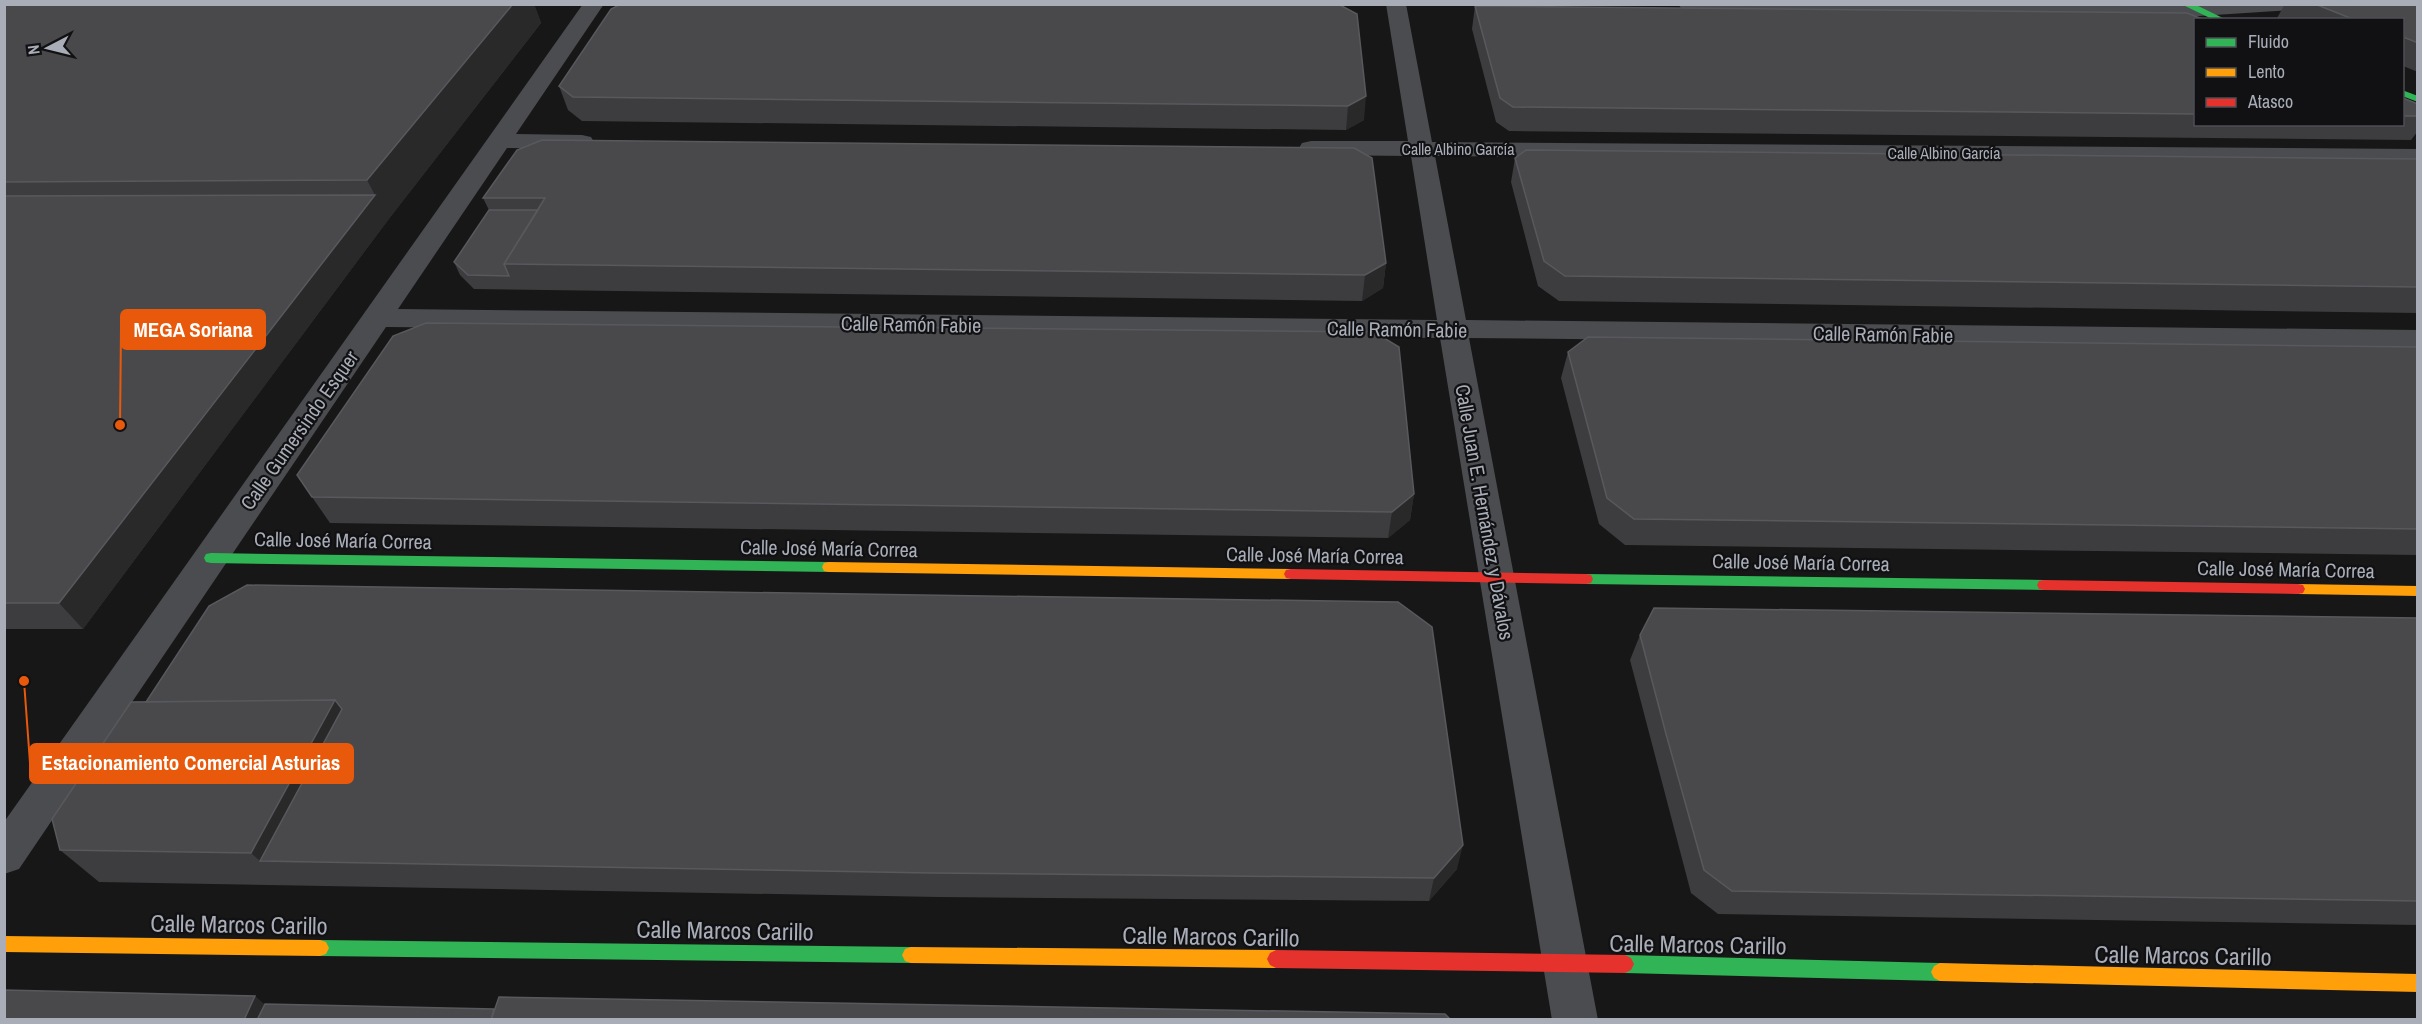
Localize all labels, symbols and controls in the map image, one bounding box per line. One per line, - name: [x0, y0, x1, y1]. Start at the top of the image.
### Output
- north arrow: [18, 18, 78, 78]
- legend: [2194, 18, 2404, 126]
- text: Fluido: [2248, 29, 2289, 54]
- text: N: [22, 44, 45, 56]
- text: Lento: [2248, 59, 2285, 84]
- text: Atasco: [2247, 89, 2293, 114]
- street label: Calle Albino García: [1401, 138, 1515, 160]
- street label: Calle Albino García: [1887, 142, 2001, 164]
- street label: Calle Ramón Fabie: [841, 309, 981, 339]
- callout: MEGA Soriana: [121, 310, 265, 349]
- street label: Calle Ramón Fabie: [1327, 314, 1467, 344]
- text: MEGA Soriana: [134, 315, 253, 344]
- street label: Calle Ramón Fabie: [1813, 319, 1953, 349]
- street label: Calle Gumersindo Esquer: [234, 345, 364, 515]
- street label: Calle Juan E. Hernández y Dávalos: [1449, 382, 1521, 642]
- street label: Calle José María Correa: [254, 525, 432, 555]
- street label: Calle José María Correa: [740, 533, 918, 563]
- street label: Calle José María Correa: [1226, 540, 1404, 570]
- street label: Calle José María Correa: [1712, 547, 1890, 577]
- street label: Calle José María Correa: [2197, 554, 2375, 584]
- callout: Estacionamiento Comercial Asturias: [30, 744, 353, 783]
- text: Estacionamiento Comercial Asturias: [42, 748, 340, 777]
- street label: Calle Marcos Carillo: [150, 906, 328, 942]
- street label: Calle Marcos Carillo: [636, 912, 814, 948]
- street label: Calle Marcos Carillo: [1122, 918, 1300, 954]
- street label: Calle Marcos Carillo: [1609, 926, 1787, 962]
- street label: Calle Marcos Carillo: [2094, 937, 2272, 973]

